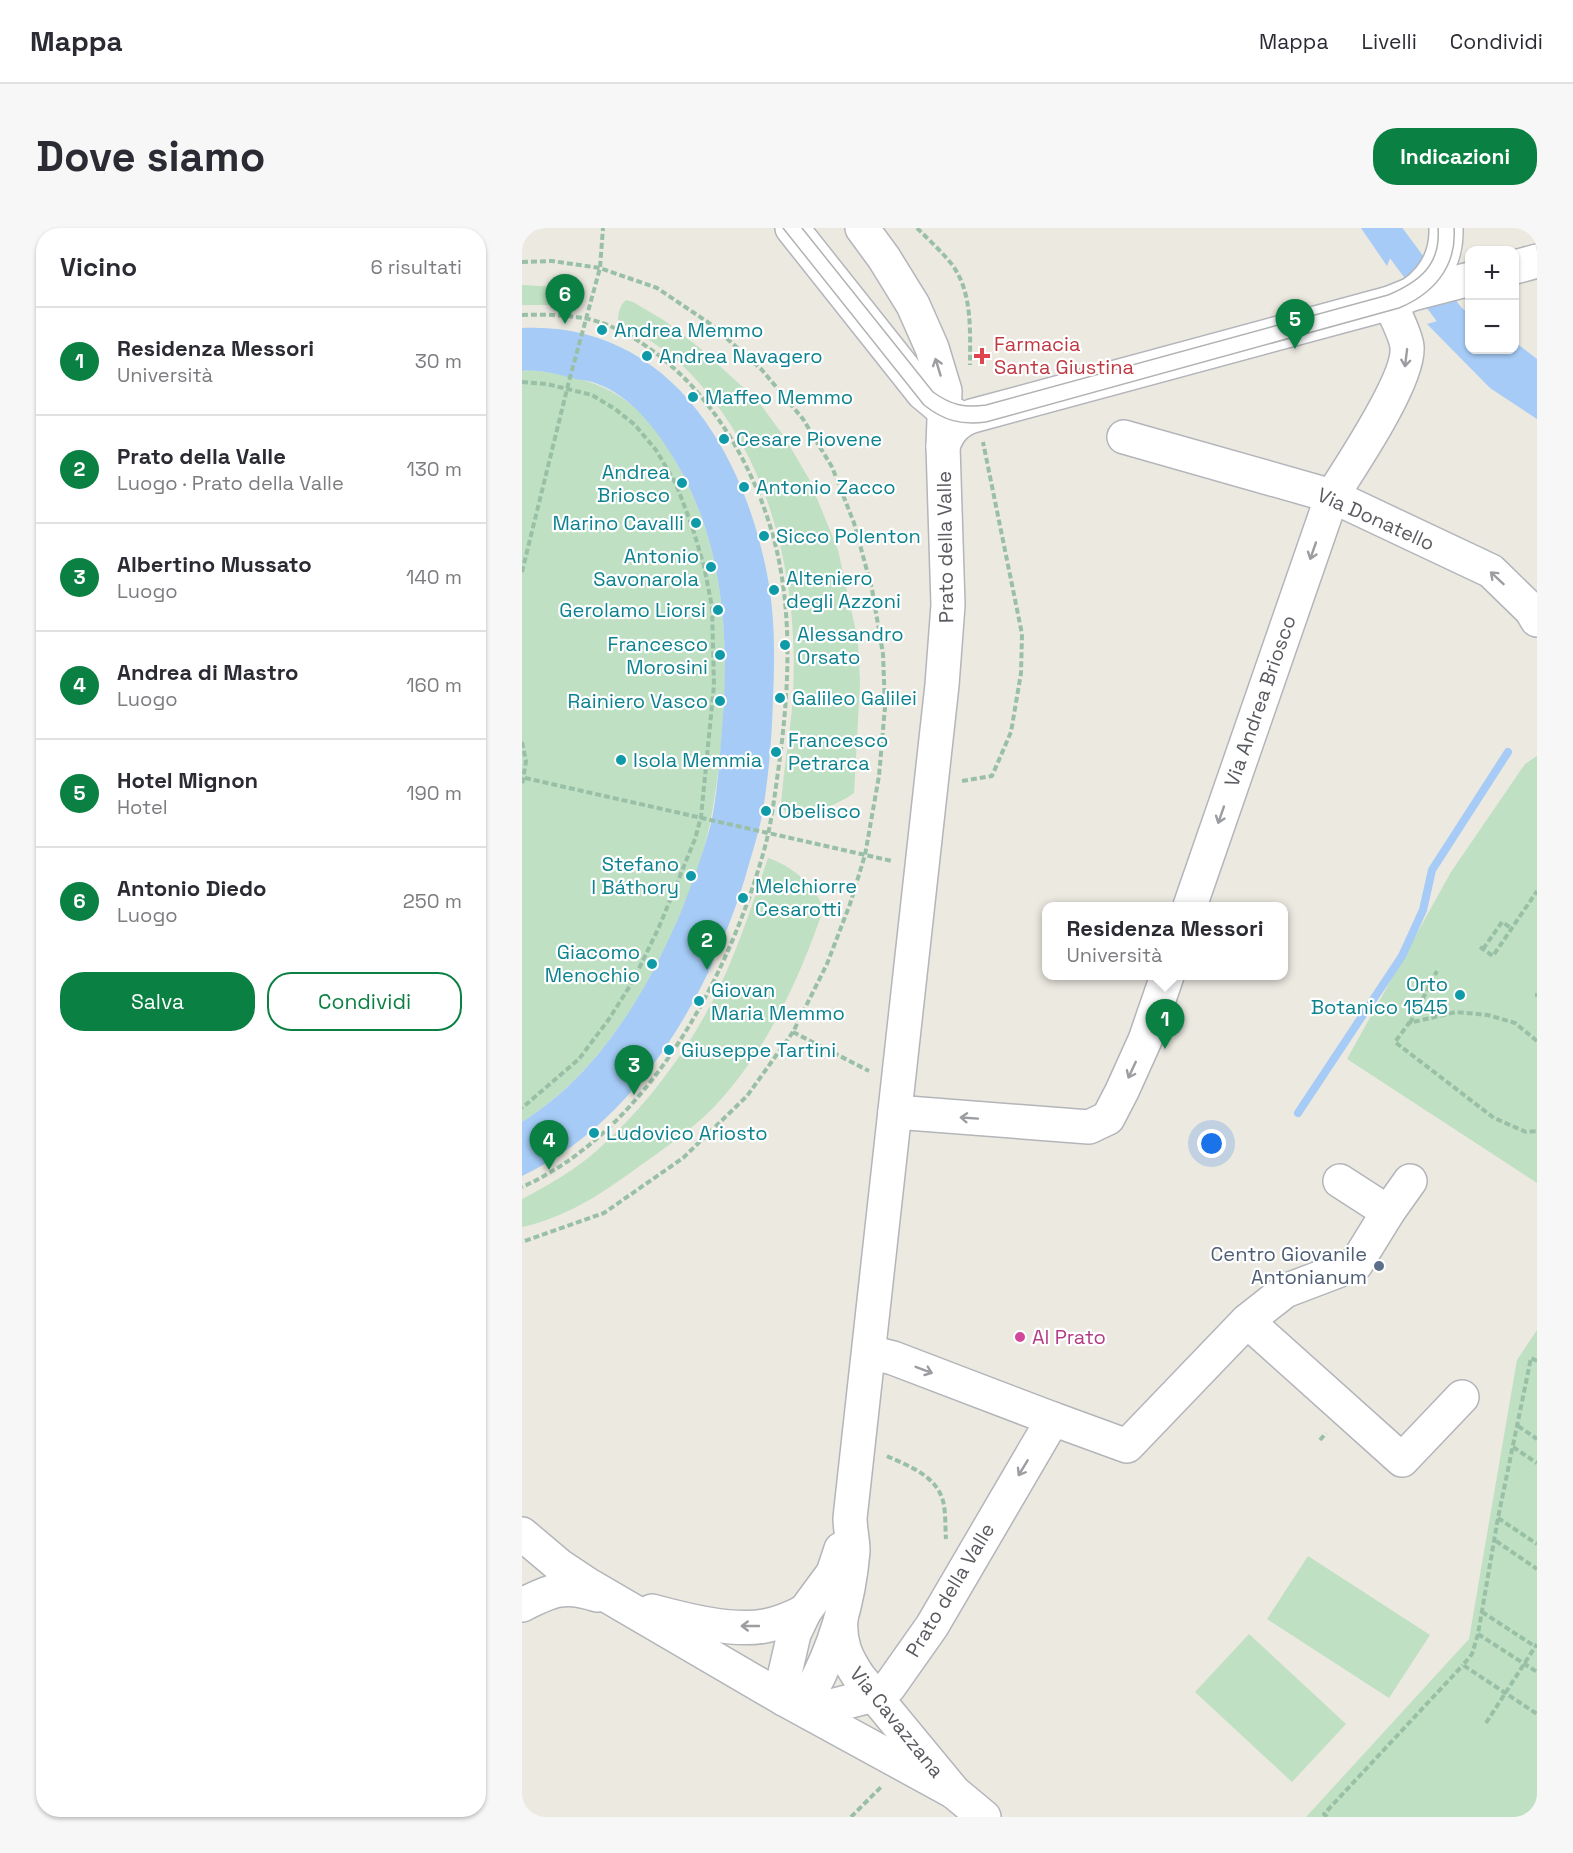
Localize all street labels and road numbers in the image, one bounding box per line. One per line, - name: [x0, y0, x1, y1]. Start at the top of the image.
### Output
- street label: Prato della Valle: [931, 471, 959, 623]
- street label: Via Donatello: [1313, 482, 1439, 556]
- street label: Via Andrea Briosco: [1218, 612, 1302, 790]
- street label: Prato della Valle: [900, 1518, 1000, 1662]
- street label: Via Cavazzana: [844, 1661, 950, 1783]

